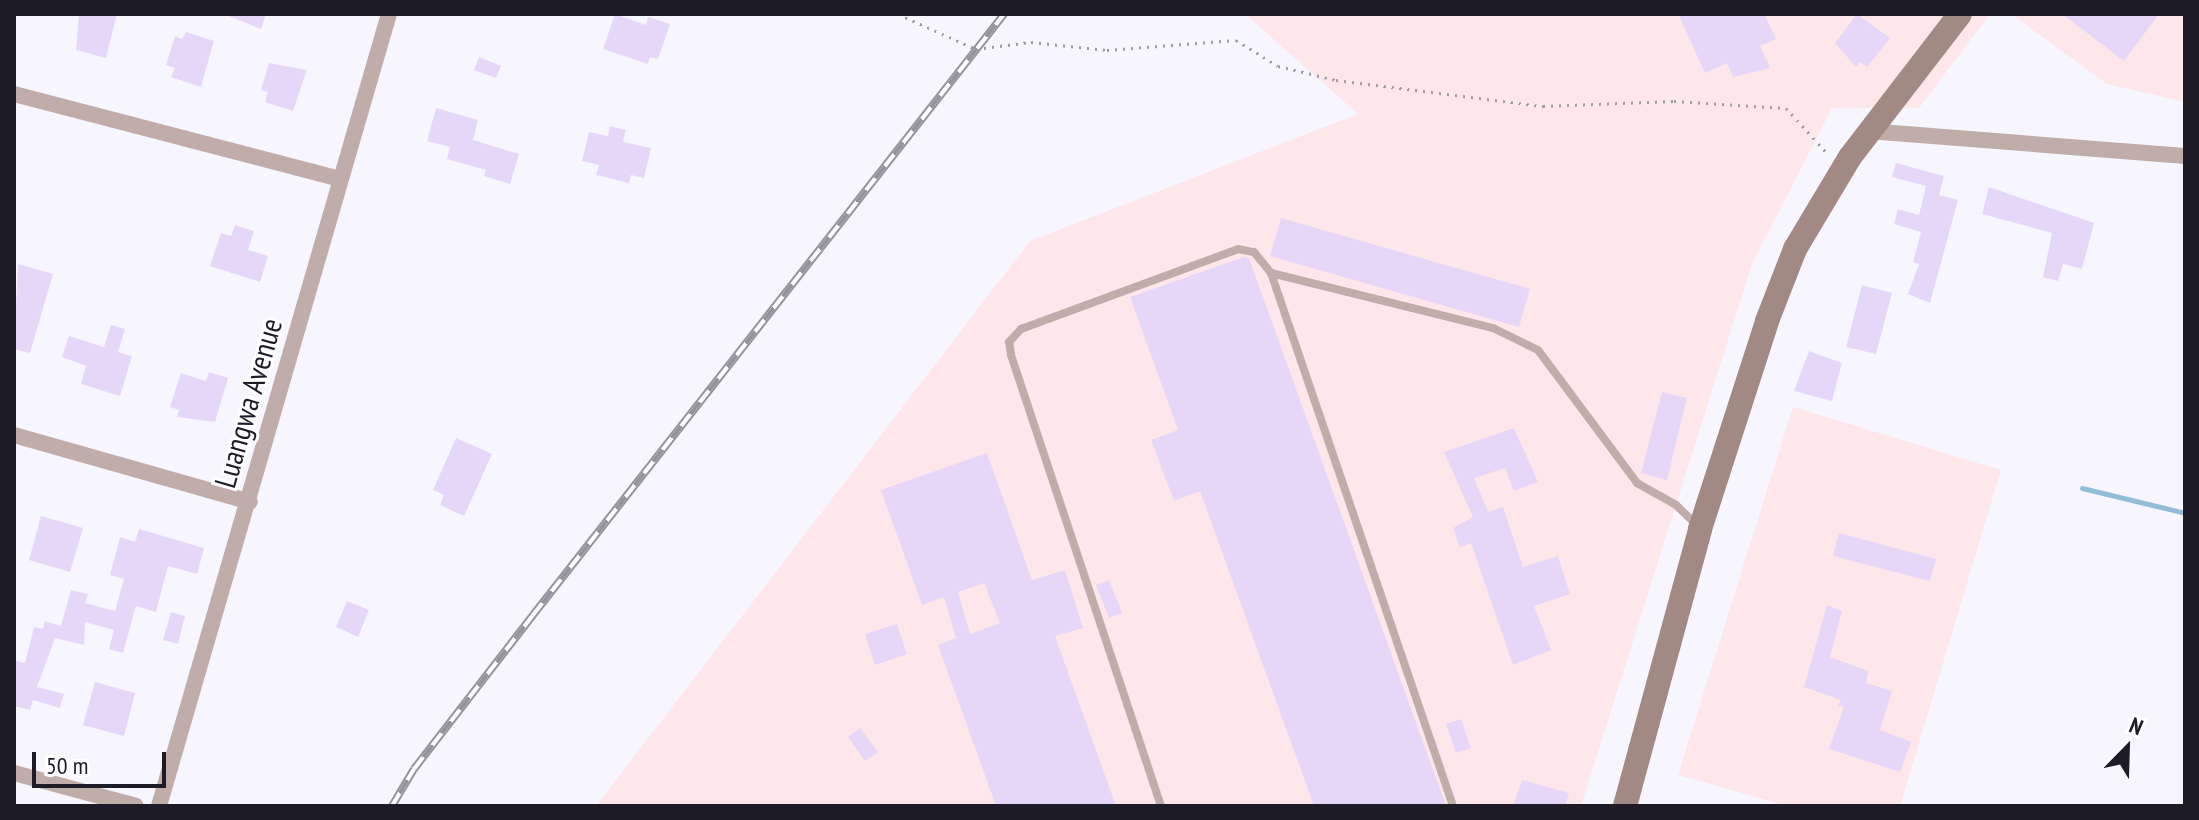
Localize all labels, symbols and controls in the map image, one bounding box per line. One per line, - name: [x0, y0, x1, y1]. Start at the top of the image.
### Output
- street label: Luangwa Avenue: [207, 314, 289, 492]
- north arrow: [2087, 708, 2167, 788]
- text: N: [2125, 711, 2147, 741]
- scale bar: [36, 736, 170, 786]
- text: 50 m: [46, 750, 88, 781]

